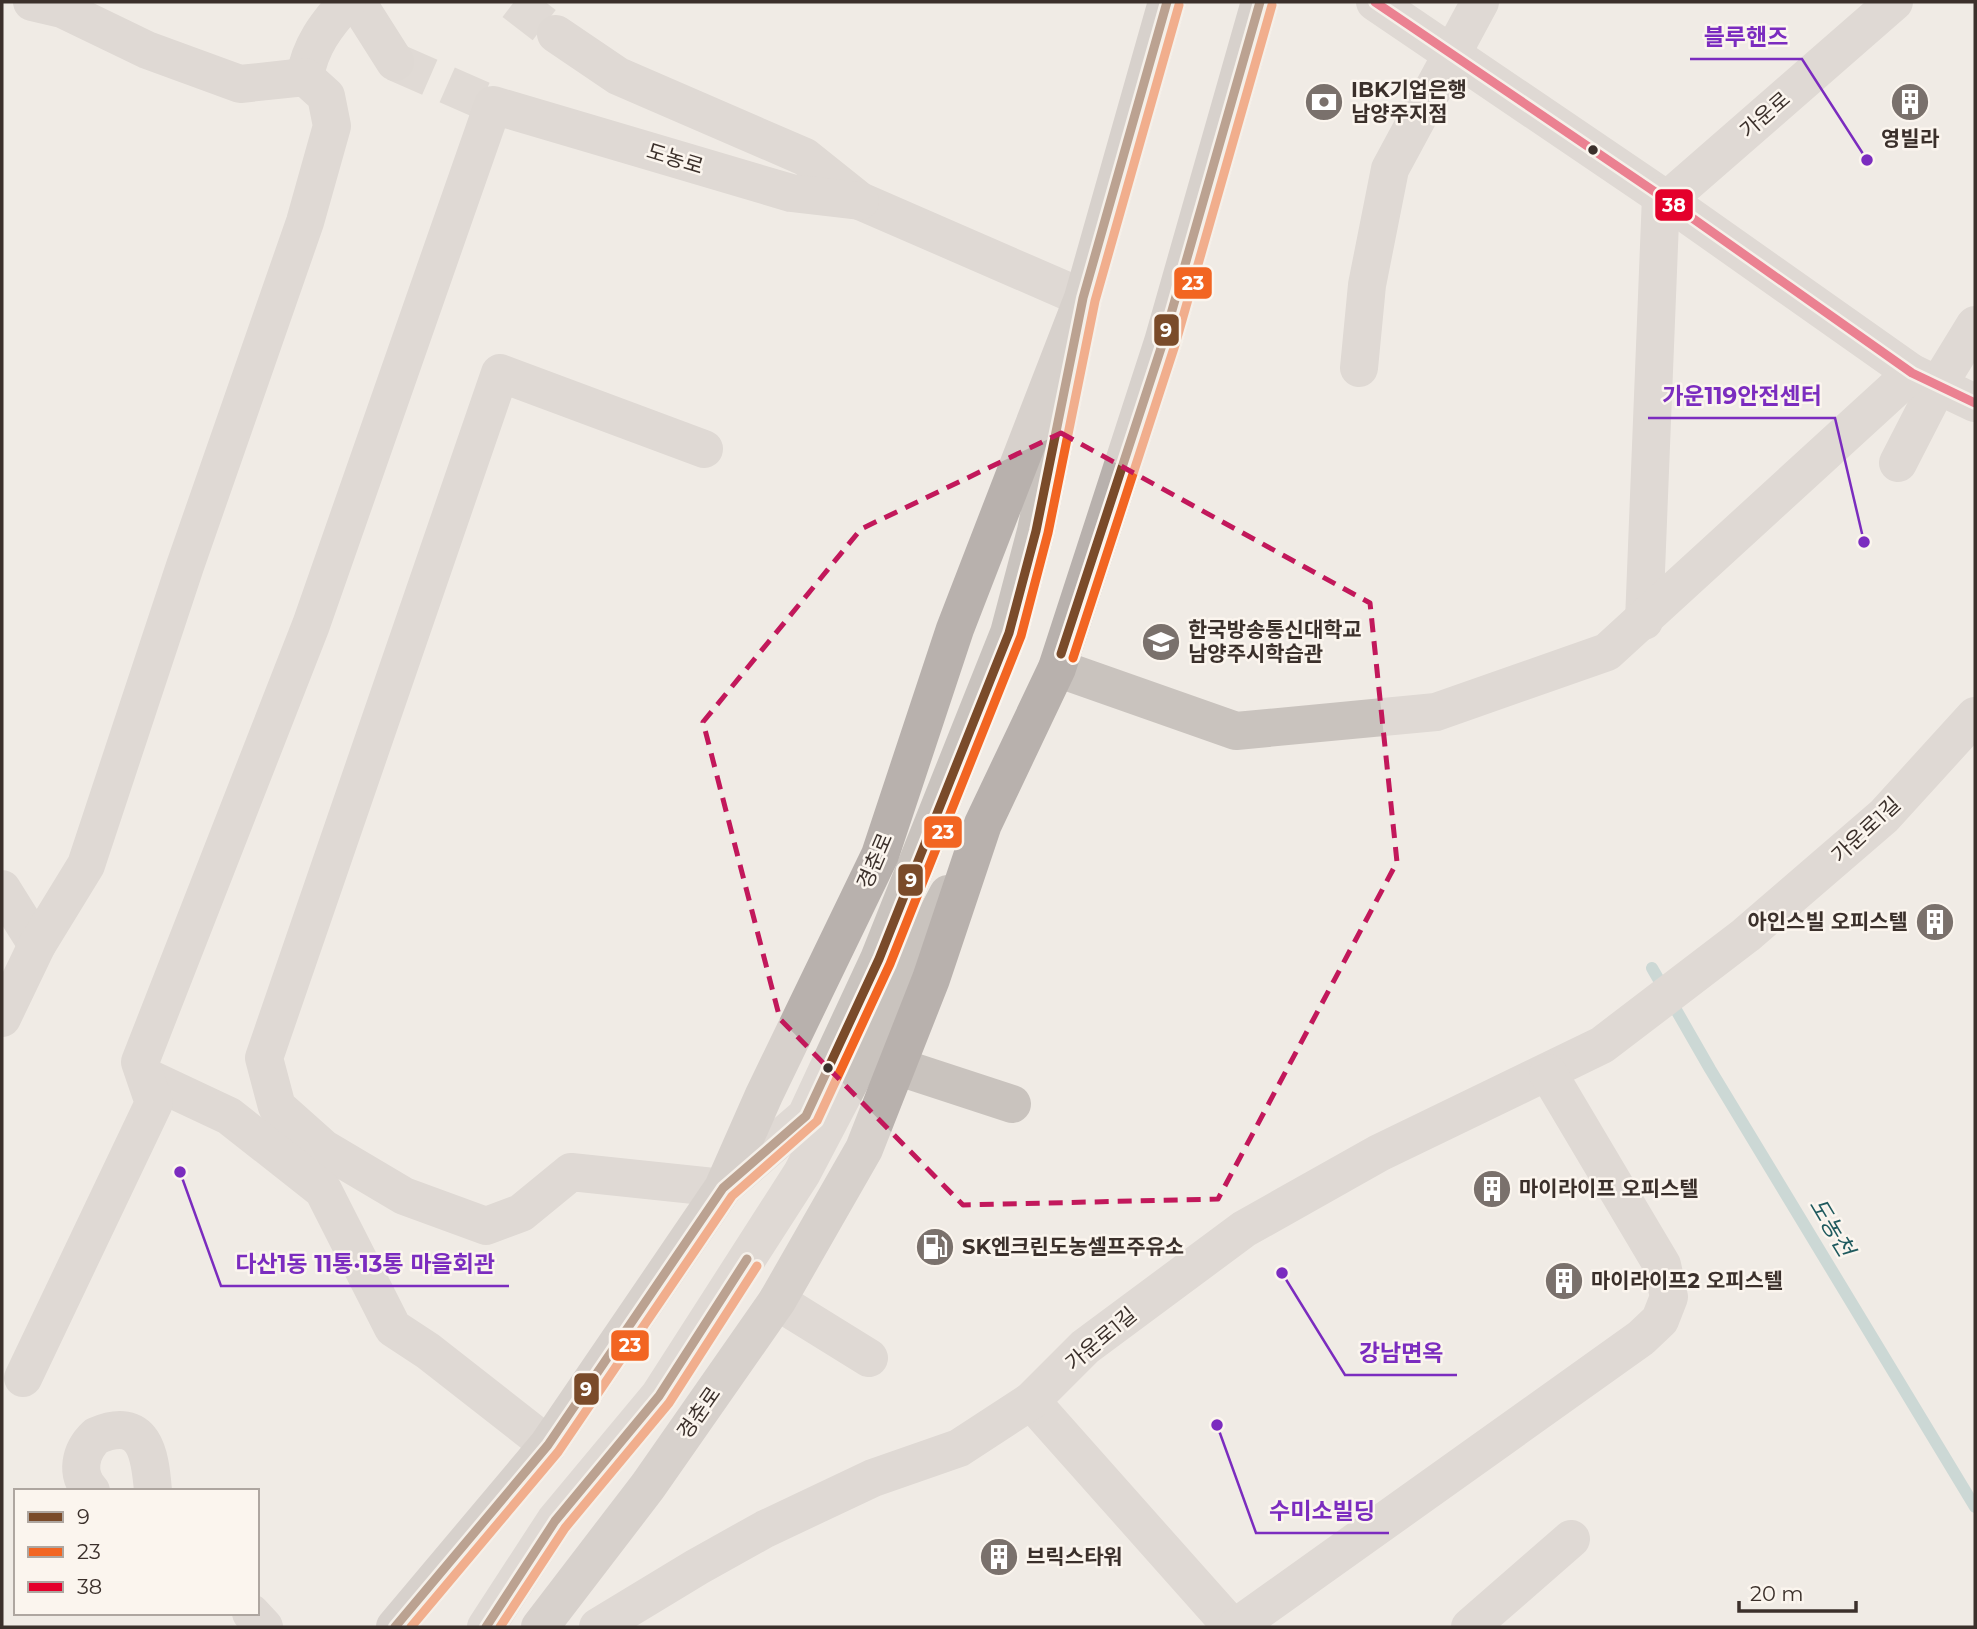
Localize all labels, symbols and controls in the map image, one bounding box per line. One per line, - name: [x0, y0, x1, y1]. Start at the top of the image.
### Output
- callout: 블루핸즈: [1690, 15, 1802, 59]
- text: 블루핸즈: [1704, 23, 1788, 51]
- place label: IBK기업은행 남양주지점: [1351, 77, 1467, 126]
- bank icon: IBK기업은행 남양주지점: [1303, 81, 1345, 123]
- building icon: 영빌라: [1889, 81, 1931, 123]
- street label: 가운로: [1735, 86, 1795, 143]
- place label: 영빌라: [1881, 126, 1940, 151]
- street label: 도농로: [644, 138, 707, 179]
- unlabelled marker: [1586, 143, 1600, 157]
- line badge: 38: [1654, 188, 1694, 222]
- text: 38: [1661, 194, 1686, 217]
- line badge: 23: [1173, 266, 1213, 300]
- text: 23: [1182, 272, 1204, 295]
- line badge: 9: [1153, 313, 1180, 347]
- text: 9: [1160, 319, 1172, 342]
- callout: 가운119안전센터: [1648, 374, 1835, 418]
- text: 가운119안전센터: [1662, 382, 1822, 410]
- place label: 한국방송통신대학교 남양주시학습관: [1188, 617, 1362, 666]
- school or university icon: 한국방송통신대학교 남양주시학습관: [1140, 621, 1182, 663]
- street label: 가운로1길: [1826, 792, 1905, 868]
- line badge: 23: [923, 815, 963, 849]
- text: 23: [932, 821, 954, 844]
- street label: 경춘로: [852, 829, 897, 892]
- line badge: 9: [897, 863, 924, 897]
- text: 9: [905, 869, 917, 892]
- building icon: 아인스빌 오피스텔: [1914, 901, 1956, 943]
- place label: 아인스빌 오피스텔: [1747, 909, 1908, 934]
- unlabelled marker: [821, 1061, 835, 1075]
- building icon: 마이라이프 오피스텔: [1471, 1168, 1513, 1210]
- place label: 마이라이프 오피스텔: [1519, 1176, 1699, 1201]
- water label: 도농천: [1804, 1193, 1862, 1264]
- fuel station icon: SK엔크린도농셀프주유소: [914, 1226, 956, 1268]
- place label: SK엔크린도농셀프주유소: [962, 1234, 1184, 1259]
- callout: 다산1동 11통·13통 마을회관: [221, 1242, 509, 1286]
- text: 다산1동 11통·13통 마을회관: [235, 1250, 495, 1278]
- building icon: 마이라이프2 오피스텔: [1543, 1260, 1585, 1302]
- place label: 마이라이프2 오피스텔: [1591, 1268, 1783, 1293]
- street label: 가운로1길: [1060, 1302, 1141, 1375]
- line badge: 23: [610, 1329, 650, 1362]
- callout: 강남면옥: [1345, 1331, 1457, 1375]
- text: 23: [619, 1334, 641, 1357]
- text: 강남면옥: [1359, 1339, 1443, 1367]
- line badge: 9: [573, 1372, 600, 1406]
- text: 9: [580, 1378, 592, 1401]
- street label: 경춘로: [672, 1382, 725, 1444]
- legend: [14, 1489, 259, 1615]
- callout: 수미소빌딩: [1256, 1489, 1389, 1533]
- text: 수미소빌딩: [1269, 1497, 1375, 1525]
- text: 9: [77, 1504, 90, 1529]
- building icon: 브릭스타워: [978, 1536, 1020, 1578]
- text: 23: [77, 1539, 101, 1564]
- place label: 브릭스타워: [1026, 1544, 1123, 1569]
- scale bar: [1739, 1570, 1856, 1614]
- text: 38: [77, 1574, 102, 1599]
- text: 20 m: [1750, 1581, 1804, 1606]

